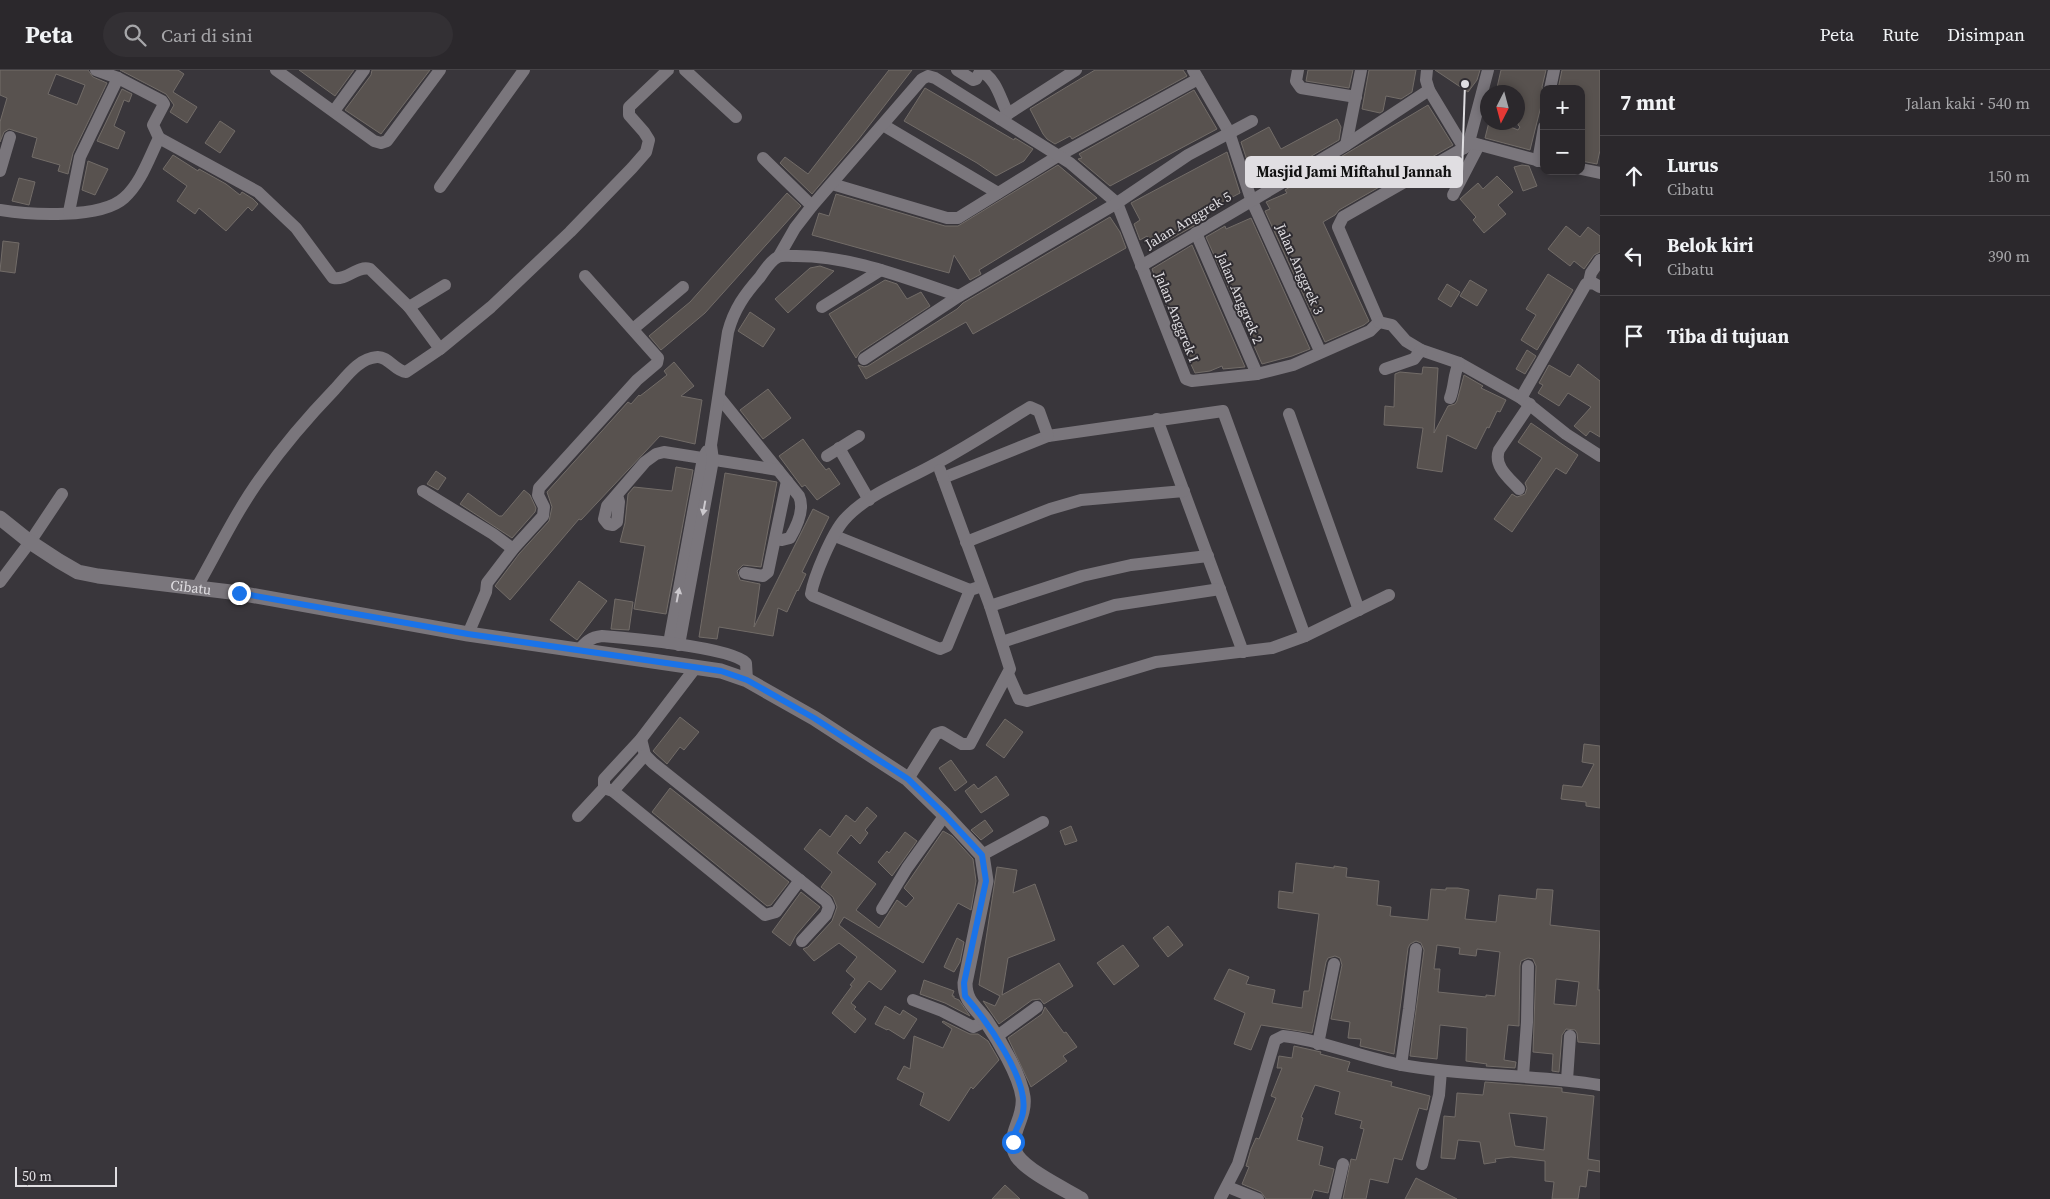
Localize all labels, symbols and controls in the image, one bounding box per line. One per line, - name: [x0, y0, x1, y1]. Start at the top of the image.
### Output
- search box: [103, 12, 453, 57]
- text: Peta: [25, 18, 73, 51]
- icon: search: [121, 21, 149, 49]
- text: Cari di sini: [161, 22, 253, 48]
- text: Peta: [1820, 22, 1854, 47]
- text: Rute: [1882, 22, 1919, 47]
- text: Disimpan: [1947, 22, 2025, 47]
- north arrow: [1480, 85, 1525, 130]
- map controls: [1540, 85, 1585, 175]
- button: +: [1540, 85, 1585, 130]
- text: 7 mnt: [1620, 88, 1675, 117]
- text: Jalan kaki · 540 m: [1905, 92, 2030, 114]
- button: −: [1540, 130, 1585, 175]
- text: Lurus: [1667, 152, 1718, 178]
- callout: Masjid Jami Miftahul Jannah: [1246, 157, 1462, 187]
- text: Masjid Jami Miftahul Jannah: [1256, 161, 1452, 182]
- icon: ahead: [1620, 162, 1648, 190]
- text: 150 m: [1988, 165, 2030, 187]
- text: Cibatu: [1667, 178, 1714, 200]
- street label: Jalan Anggrek 5: [1140, 186, 1235, 254]
- street label: Jalan Anggrek 3: [1271, 219, 1329, 318]
- text: Belok kiri: [1667, 232, 1754, 258]
- icon: left: [1620, 242, 1648, 270]
- text: 390 m: [1988, 245, 2030, 267]
- street label: Jalan Anggrek 2: [1211, 248, 1268, 347]
- text: Cibatu: [1667, 258, 1714, 280]
- street label: Jalan Anggrek I: [1149, 268, 1204, 365]
- icon: arrive: [1620, 322, 1648, 350]
- text: Tiba di tujuan: [1667, 323, 1789, 349]
- one-way arrow: [700, 500, 708, 516]
- street label: Cibatu: [169, 575, 212, 600]
- route end: [228, 582, 251, 605]
- one-way arrow: [674, 586, 682, 602]
- route start: [1002, 1131, 1025, 1154]
- scale bar: [15, 1164, 118, 1187]
- text: 50 m: [22, 1166, 52, 1186]

